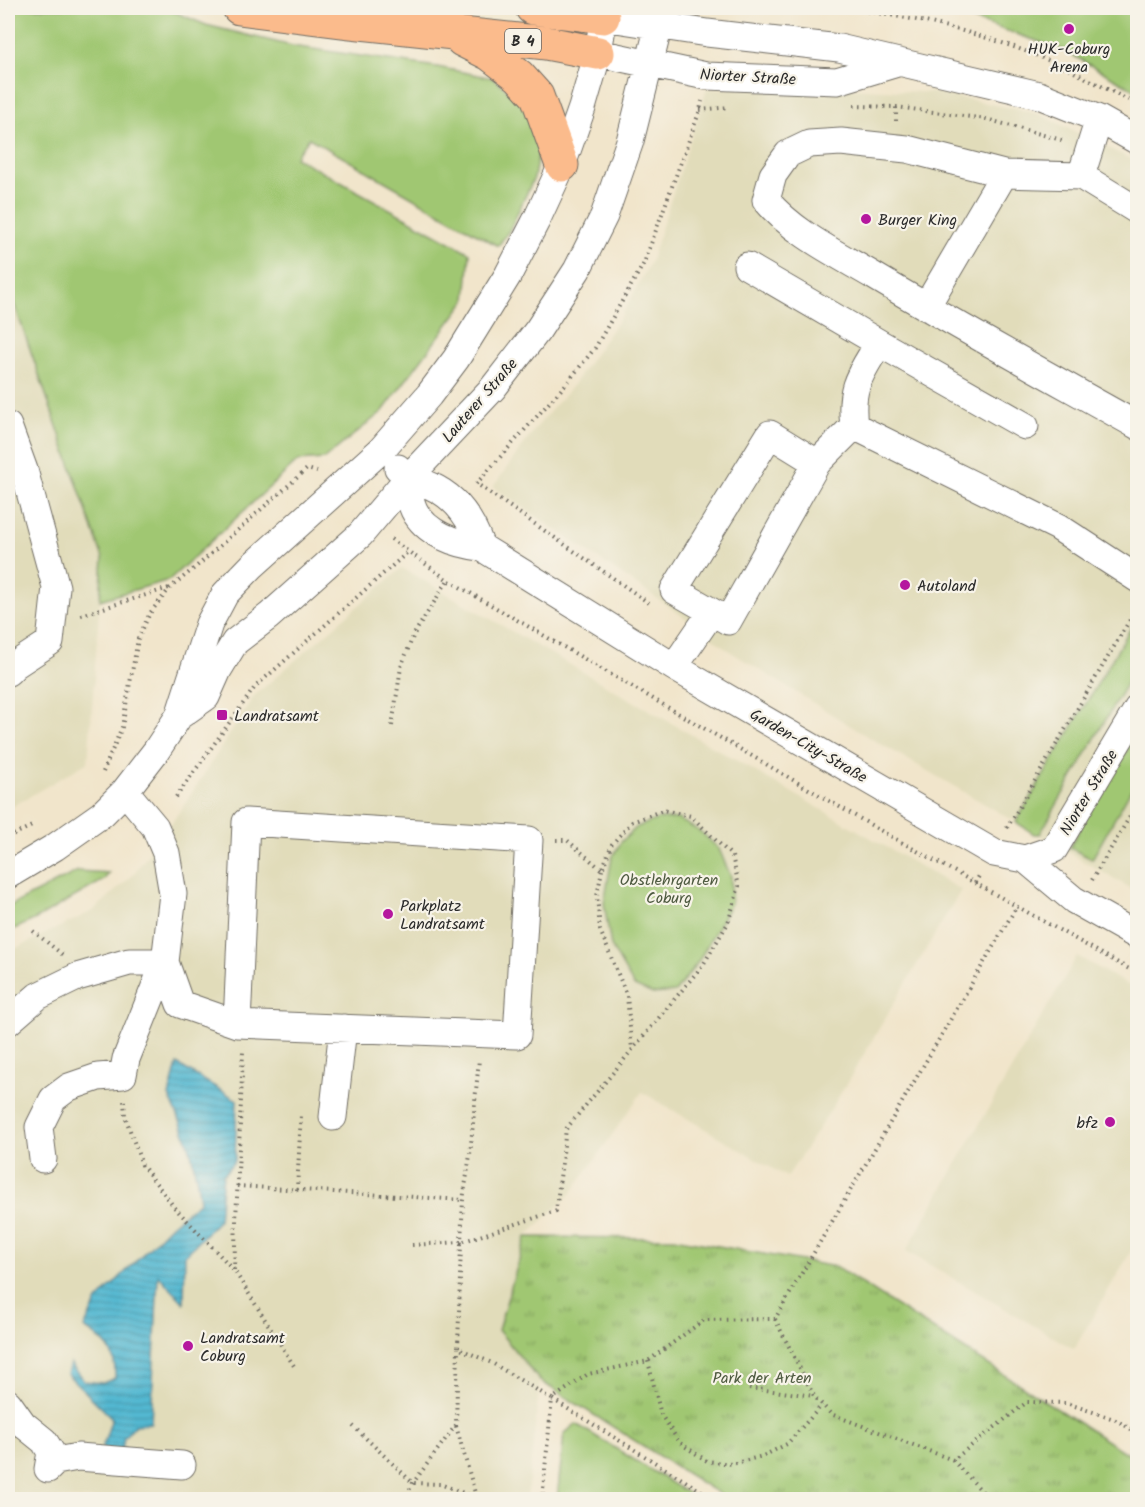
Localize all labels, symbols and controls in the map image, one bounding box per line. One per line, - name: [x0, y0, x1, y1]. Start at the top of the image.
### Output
- marker: HUK-Coburg Arena: [1062, 22, 1076, 36]
- road number: B 4: [505, 29, 541, 53]
- place label: HUK-Coburg Arena: [1028, 37, 1110, 80]
- street label: Niorter Straße: [699, 62, 797, 93]
- place label: Burger King: [878, 208, 957, 233]
- marker: Burger King: [859, 212, 873, 226]
- street label: Lauterer Straße: [436, 353, 524, 449]
- place label: Autoland: [917, 574, 977, 599]
- marker: Autoland: [898, 578, 912, 592]
- street label: Garden-City-Straße: [745, 702, 872, 790]
- place label: Landratsamt: [234, 704, 320, 729]
- marker: Landratsamt: [215, 708, 229, 722]
- street label: Niorter Straße: [1054, 745, 1125, 841]
- park label: Obstlehrgarten Coburg: [620, 868, 718, 911]
- place label: Parkplatz Landratsamt: [400, 894, 486, 937]
- marker: Parkplatz Landratsamt: [381, 907, 395, 921]
- place label: bfz: [1077, 1111, 1098, 1136]
- marker: bfz: [1103, 1115, 1117, 1129]
- place label: Landratsamt Coburg: [200, 1326, 286, 1369]
- marker: Landratsamt Coburg: [181, 1339, 195, 1353]
- park label: Park der Arten: [712, 1366, 812, 1391]

